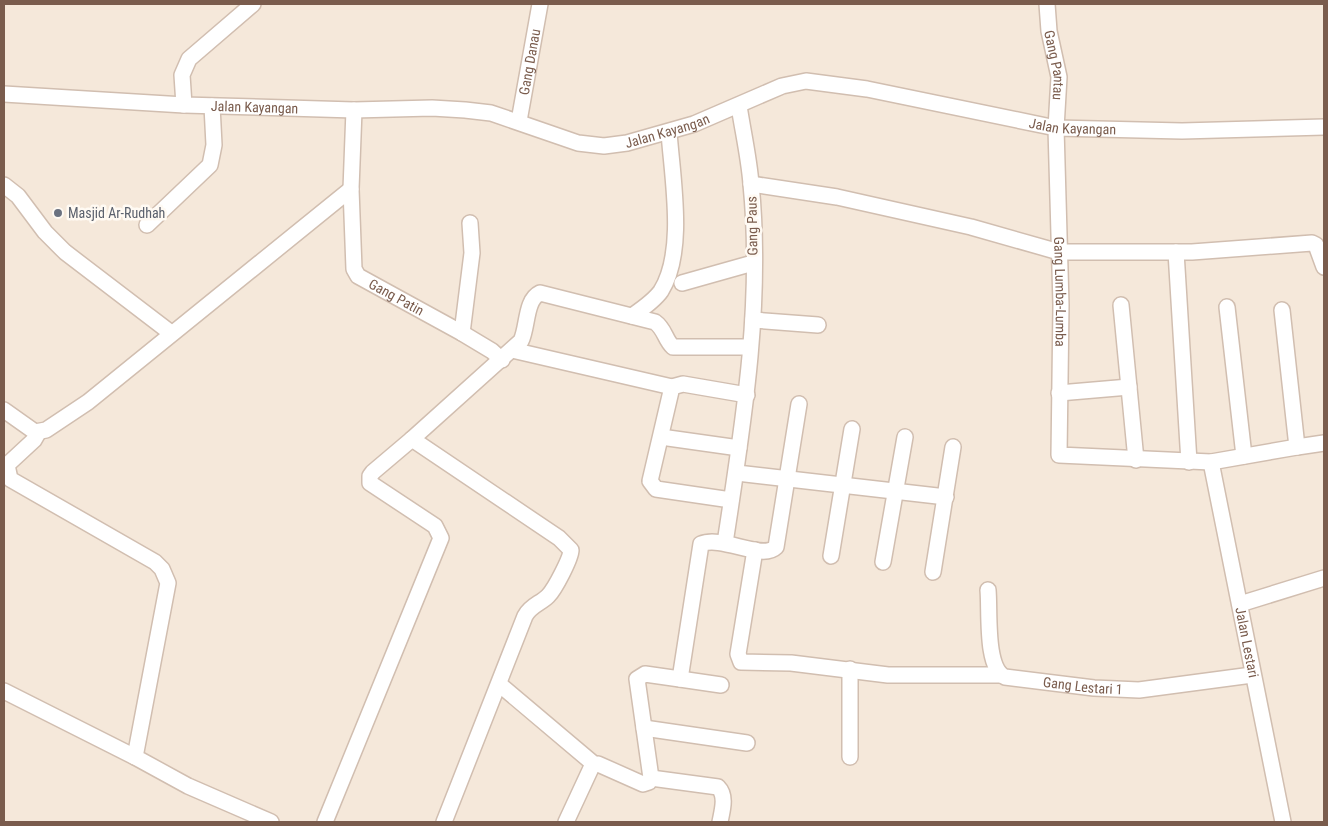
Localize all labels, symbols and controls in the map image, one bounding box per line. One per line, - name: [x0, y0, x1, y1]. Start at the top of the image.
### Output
- street label: Gang Danau: [516, 28, 543, 96]
- street label: Gang Pantau: [1041, 29, 1067, 101]
- street label: Jalan Kayangan: [211, 98, 299, 116]
- street label: Jalan Kayangan: [623, 110, 712, 151]
- street label: Jalan Kayangan: [1028, 115, 1116, 137]
- street label: Gang Paus: [743, 196, 761, 256]
- place label: Masjid Ar-Rudhah: [68, 205, 165, 221]
- marker: Masjid Ar-Rudhah: [52, 207, 64, 219]
- street label: Gang Lumba-Lumba: [1051, 236, 1069, 347]
- street label: Gang Patin: [366, 276, 427, 319]
- street label: Jalan Lestari: [1232, 606, 1262, 679]
- street label: Gang Lestari 1: [1042, 674, 1123, 697]

